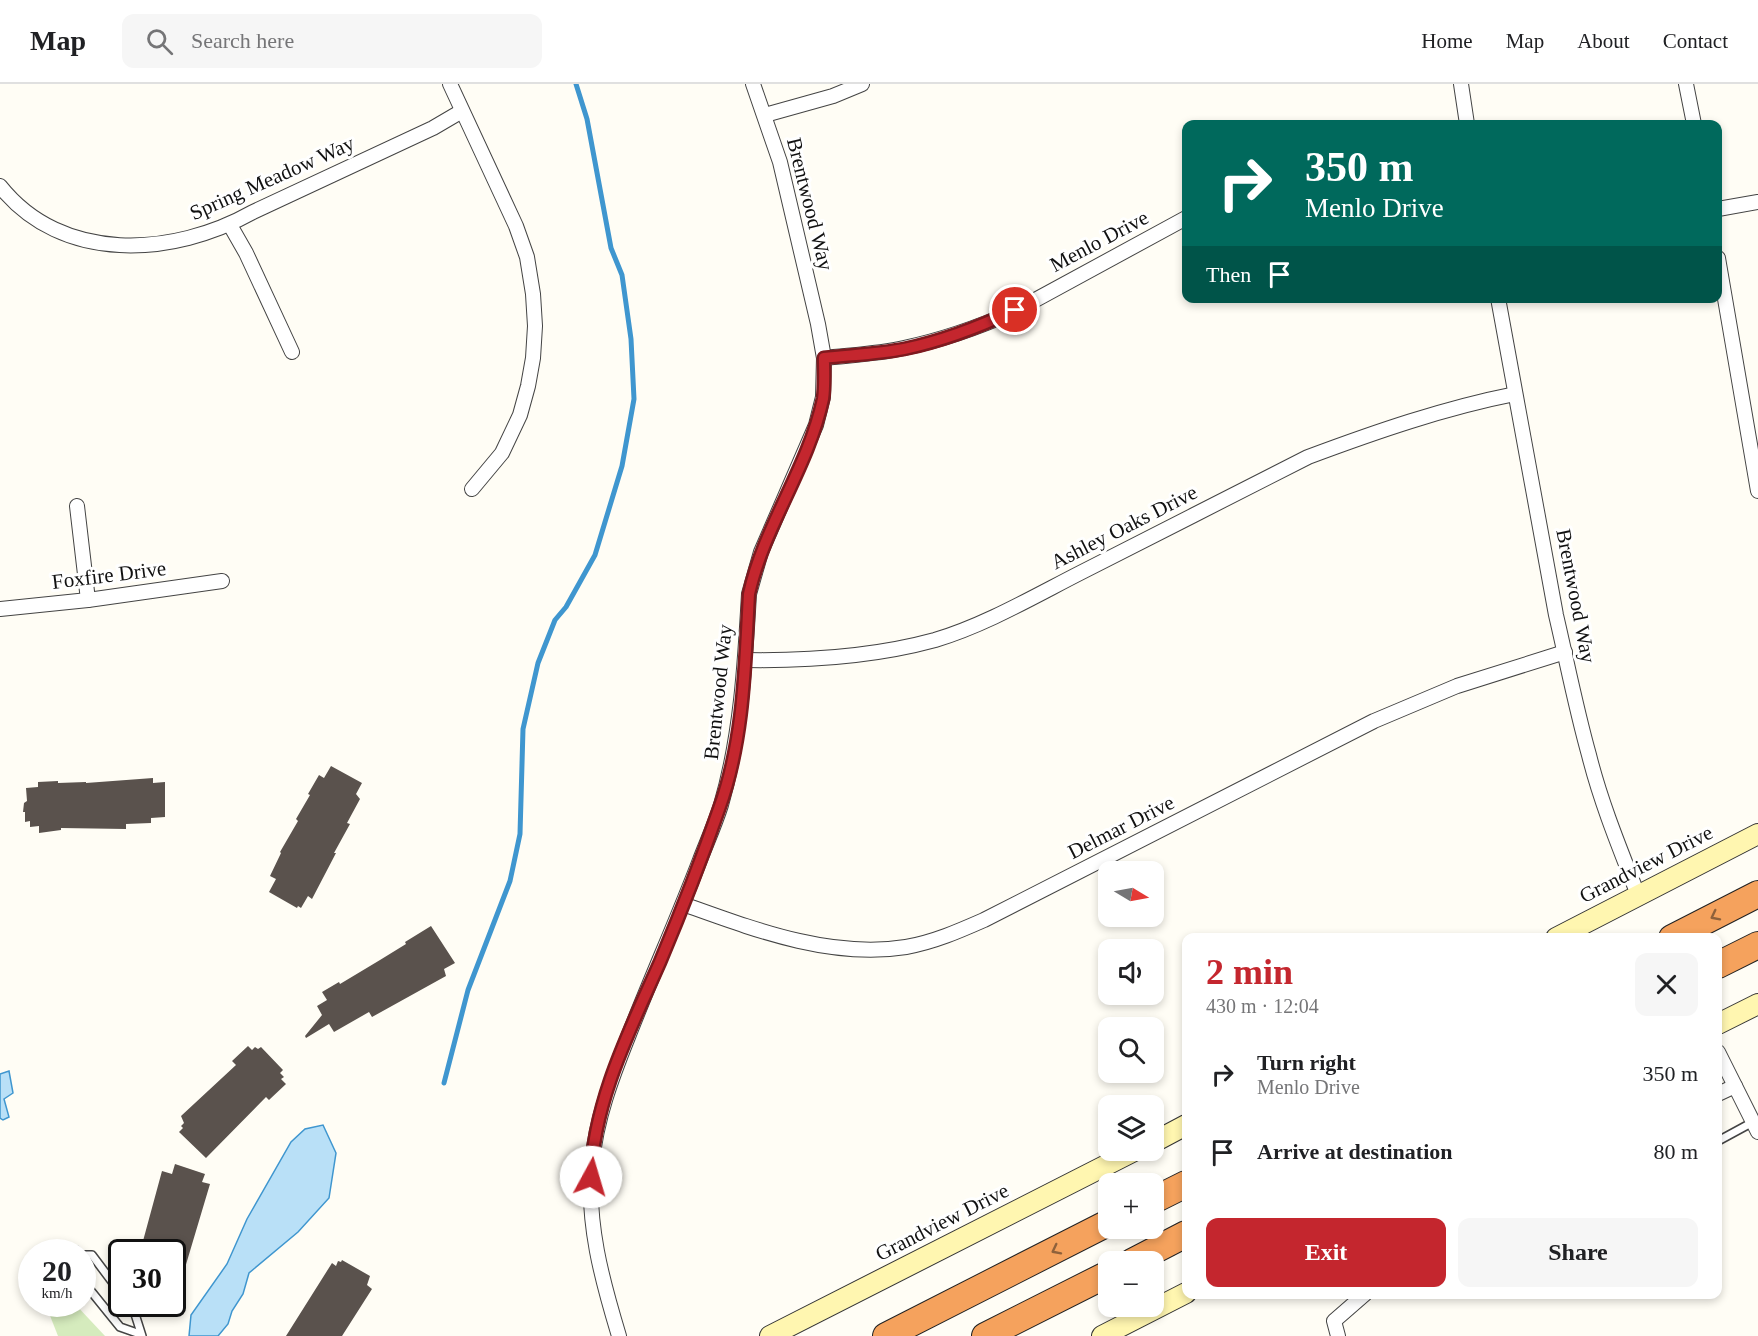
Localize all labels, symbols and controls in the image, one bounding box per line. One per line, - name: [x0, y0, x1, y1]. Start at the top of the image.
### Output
- search box: [122, 14, 542, 68]
- text: Map: [30, 25, 86, 56]
- icon: search: [143, 25, 176, 58]
- text: Search here: [191, 28, 294, 53]
- text: Home: [1421, 29, 1473, 53]
- text: Map: [1506, 29, 1544, 53]
- text: About: [1577, 29, 1630, 53]
- text: Contact: [1663, 29, 1728, 53]
- street label: Spring Meadow Way: [186, 131, 358, 225]
- street label: Brentwood Way: [782, 135, 838, 273]
- icon: right: [1206, 144, 1284, 222]
- text: 350 m: [1305, 144, 1414, 190]
- text: Menlo Drive: [1305, 193, 1444, 223]
- street label: Menlo Drive: [1046, 205, 1152, 277]
- icon: arrive: [1263, 258, 1296, 291]
- text: Then: [1206, 262, 1251, 287]
- pin: [989, 284, 1040, 335]
- icon: arrive: [998, 293, 1031, 326]
- street label: Ashley Oaks Drive: [1047, 480, 1201, 574]
- street label: Brentwood Way: [1551, 527, 1601, 666]
- street label: Foxfire Drive: [51, 556, 167, 594]
- street label: Brentwood Way: [699, 623, 737, 761]
- street label: Delmar Drive: [1064, 790, 1178, 864]
- street label: Grandview Drive: [1575, 820, 1717, 908]
- north arrow: [1098, 861, 1164, 927]
- map controls: [1098, 861, 1164, 1317]
- one-way arrow: [1711, 909, 1722, 920]
- button: sound: [1098, 939, 1164, 1005]
- text: 2 min: [1206, 952, 1293, 992]
- button: close: [1635, 953, 1698, 1016]
- text: 430 m · 12:04: [1206, 995, 1319, 1017]
- button: search: [1098, 1017, 1164, 1083]
- text: Turn right: [1257, 1050, 1356, 1075]
- icon: right: [1206, 1058, 1239, 1091]
- text: 350 m: [1642, 1061, 1698, 1086]
- text: Menlo Drive: [1257, 1076, 1360, 1098]
- button: layers: [1098, 1095, 1164, 1161]
- icon: arrive: [1206, 1136, 1239, 1169]
- text: Arrive at destination: [1257, 1139, 1453, 1164]
- text: 80 m: [1653, 1139, 1698, 1164]
- position arrow: [559, 1145, 623, 1209]
- button: +: [1098, 1173, 1164, 1239]
- street label: Grandview Drive: [871, 1178, 1013, 1266]
- button: Exit: [1206, 1218, 1446, 1287]
- button: Share: [1458, 1218, 1698, 1287]
- speed limit sign: 30: [108, 1239, 186, 1317]
- one-way arrow: [1052, 1242, 1063, 1254]
- button: −: [1098, 1251, 1164, 1317]
- text: 20: [42, 1254, 72, 1287]
- text: km/h: [42, 1285, 72, 1301]

